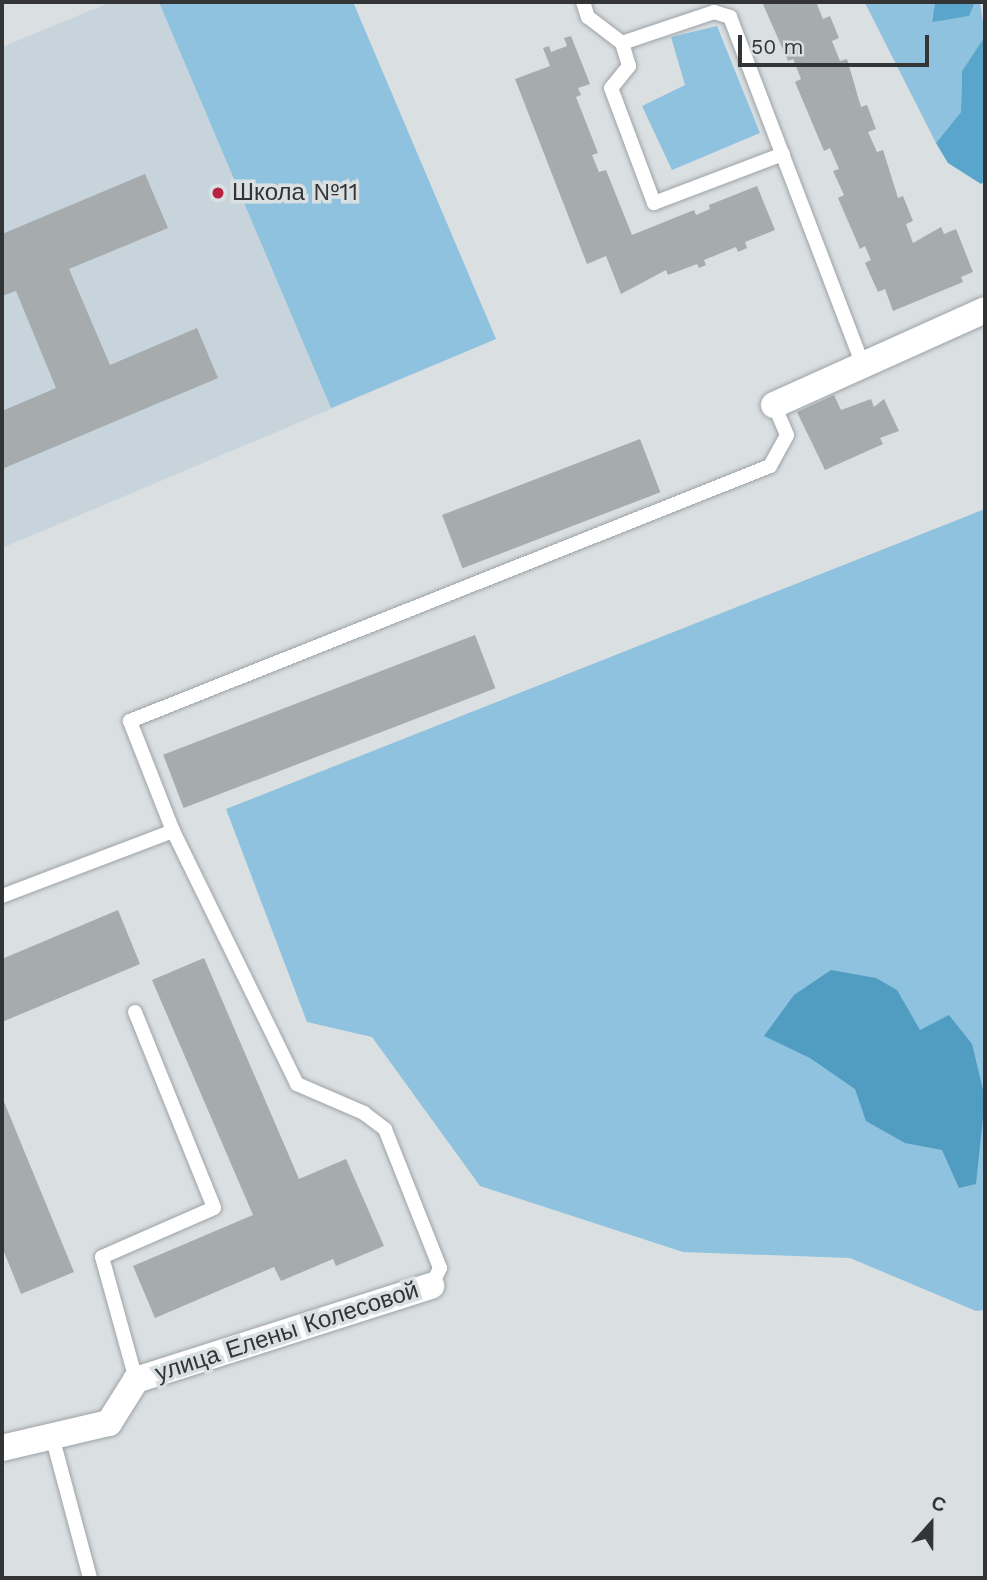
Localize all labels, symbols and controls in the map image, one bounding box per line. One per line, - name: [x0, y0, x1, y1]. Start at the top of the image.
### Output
- scale bar: [742, 21, 933, 65]
- text: 50 m: [751, 34, 803, 59]
- place label: Школа №11: [232, 179, 358, 207]
- marker: Школа №11: [210, 185, 226, 201]
- street label: улица Елены Колесовой: [152, 1276, 422, 1388]
- north arrow: [896, 1489, 966, 1559]
- text: С: [928, 1491, 949, 1517]

